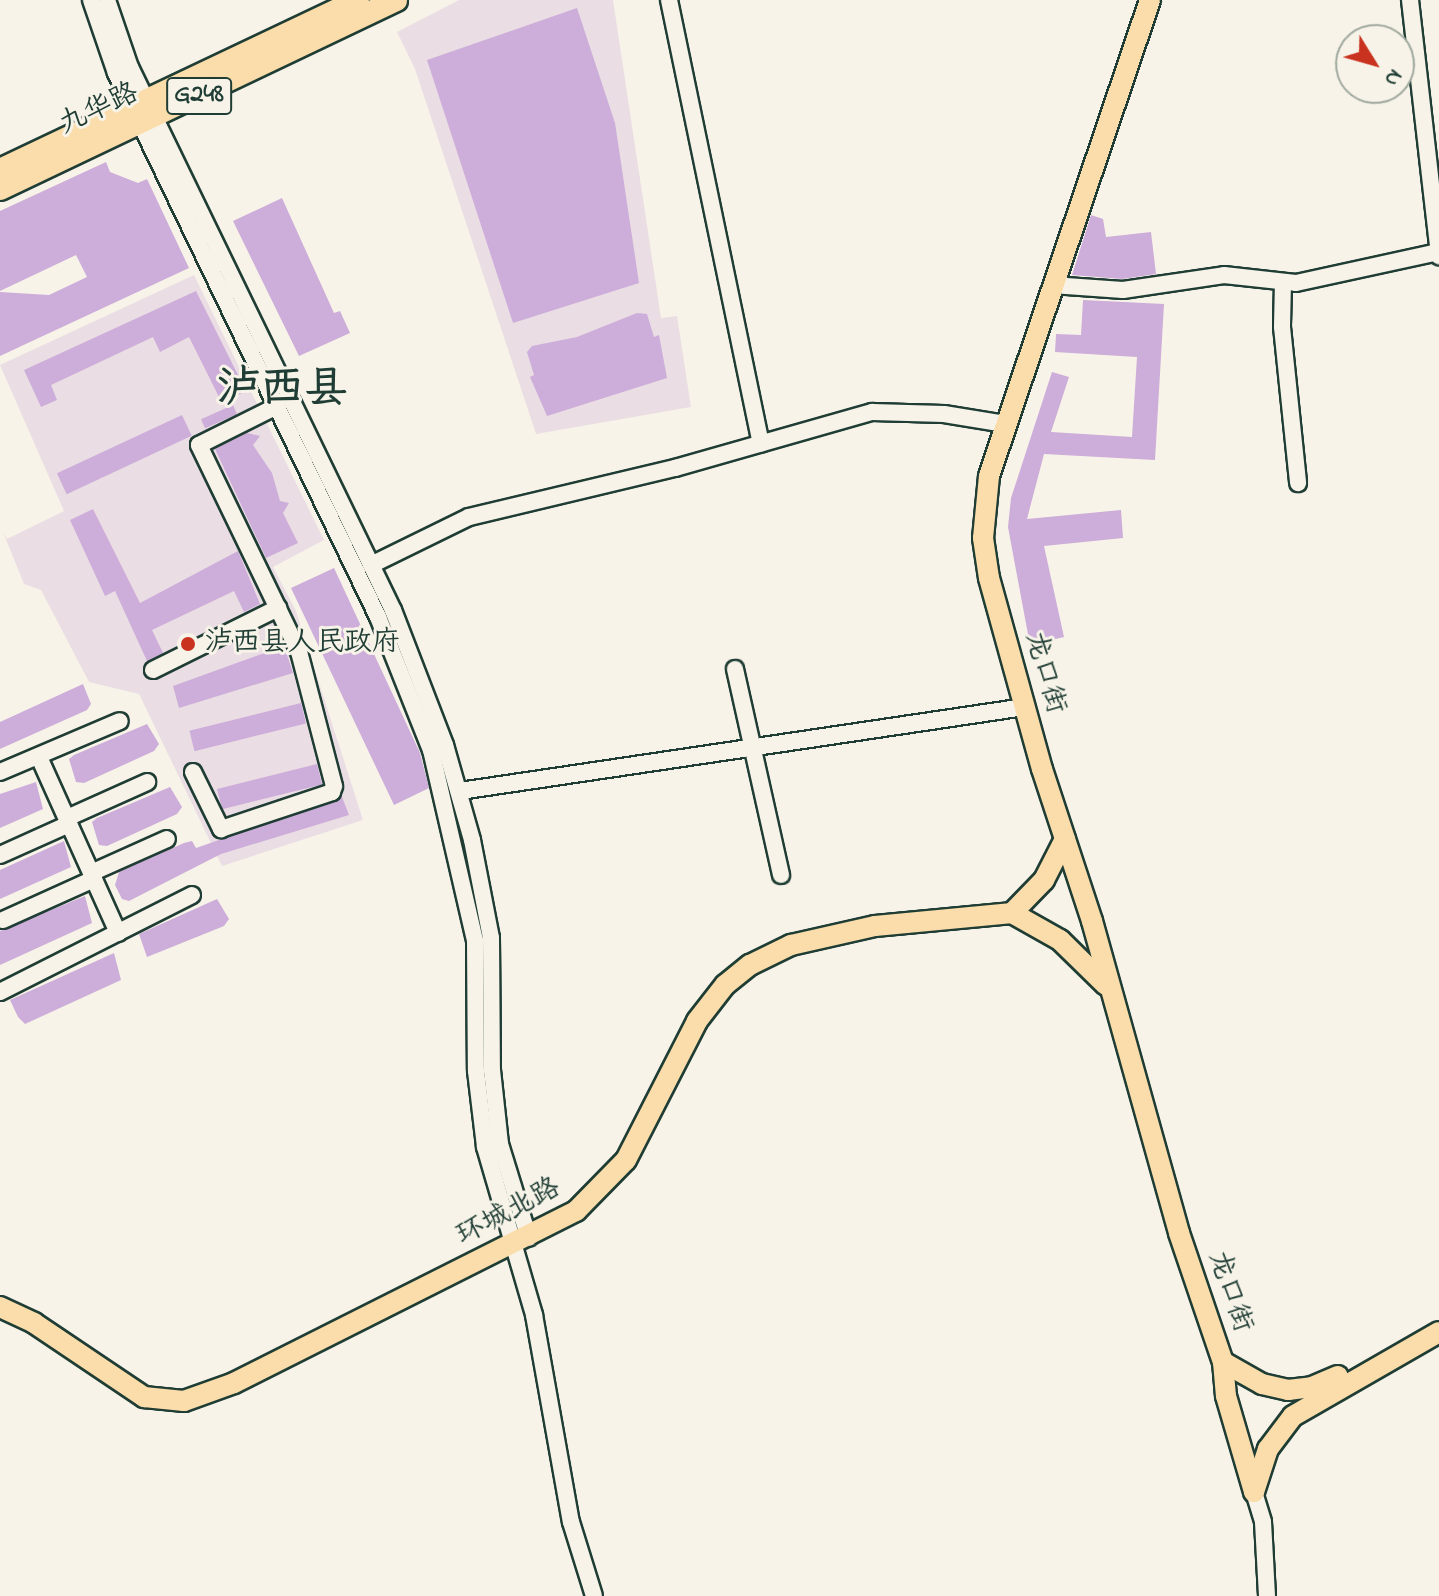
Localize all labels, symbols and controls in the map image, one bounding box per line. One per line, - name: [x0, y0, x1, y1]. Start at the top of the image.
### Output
- north arrow: [1335, 24, 1415, 104]
- text: N: [1375, 62, 1410, 93]
- road number: G248: [165, 74, 233, 118]
- street label: 九华路: [54, 77, 144, 143]
- district label: 泸西县: [216, 364, 348, 416]
- place label: 泸西县人民政府: [204, 627, 400, 661]
- street label: 龙口街: [1016, 628, 1072, 718]
- marker: 泸西县人民政府: [179, 635, 197, 653]
- street label: 环城北路: [452, 1172, 566, 1254]
- street label: 龙口街: [1199, 1247, 1259, 1337]

